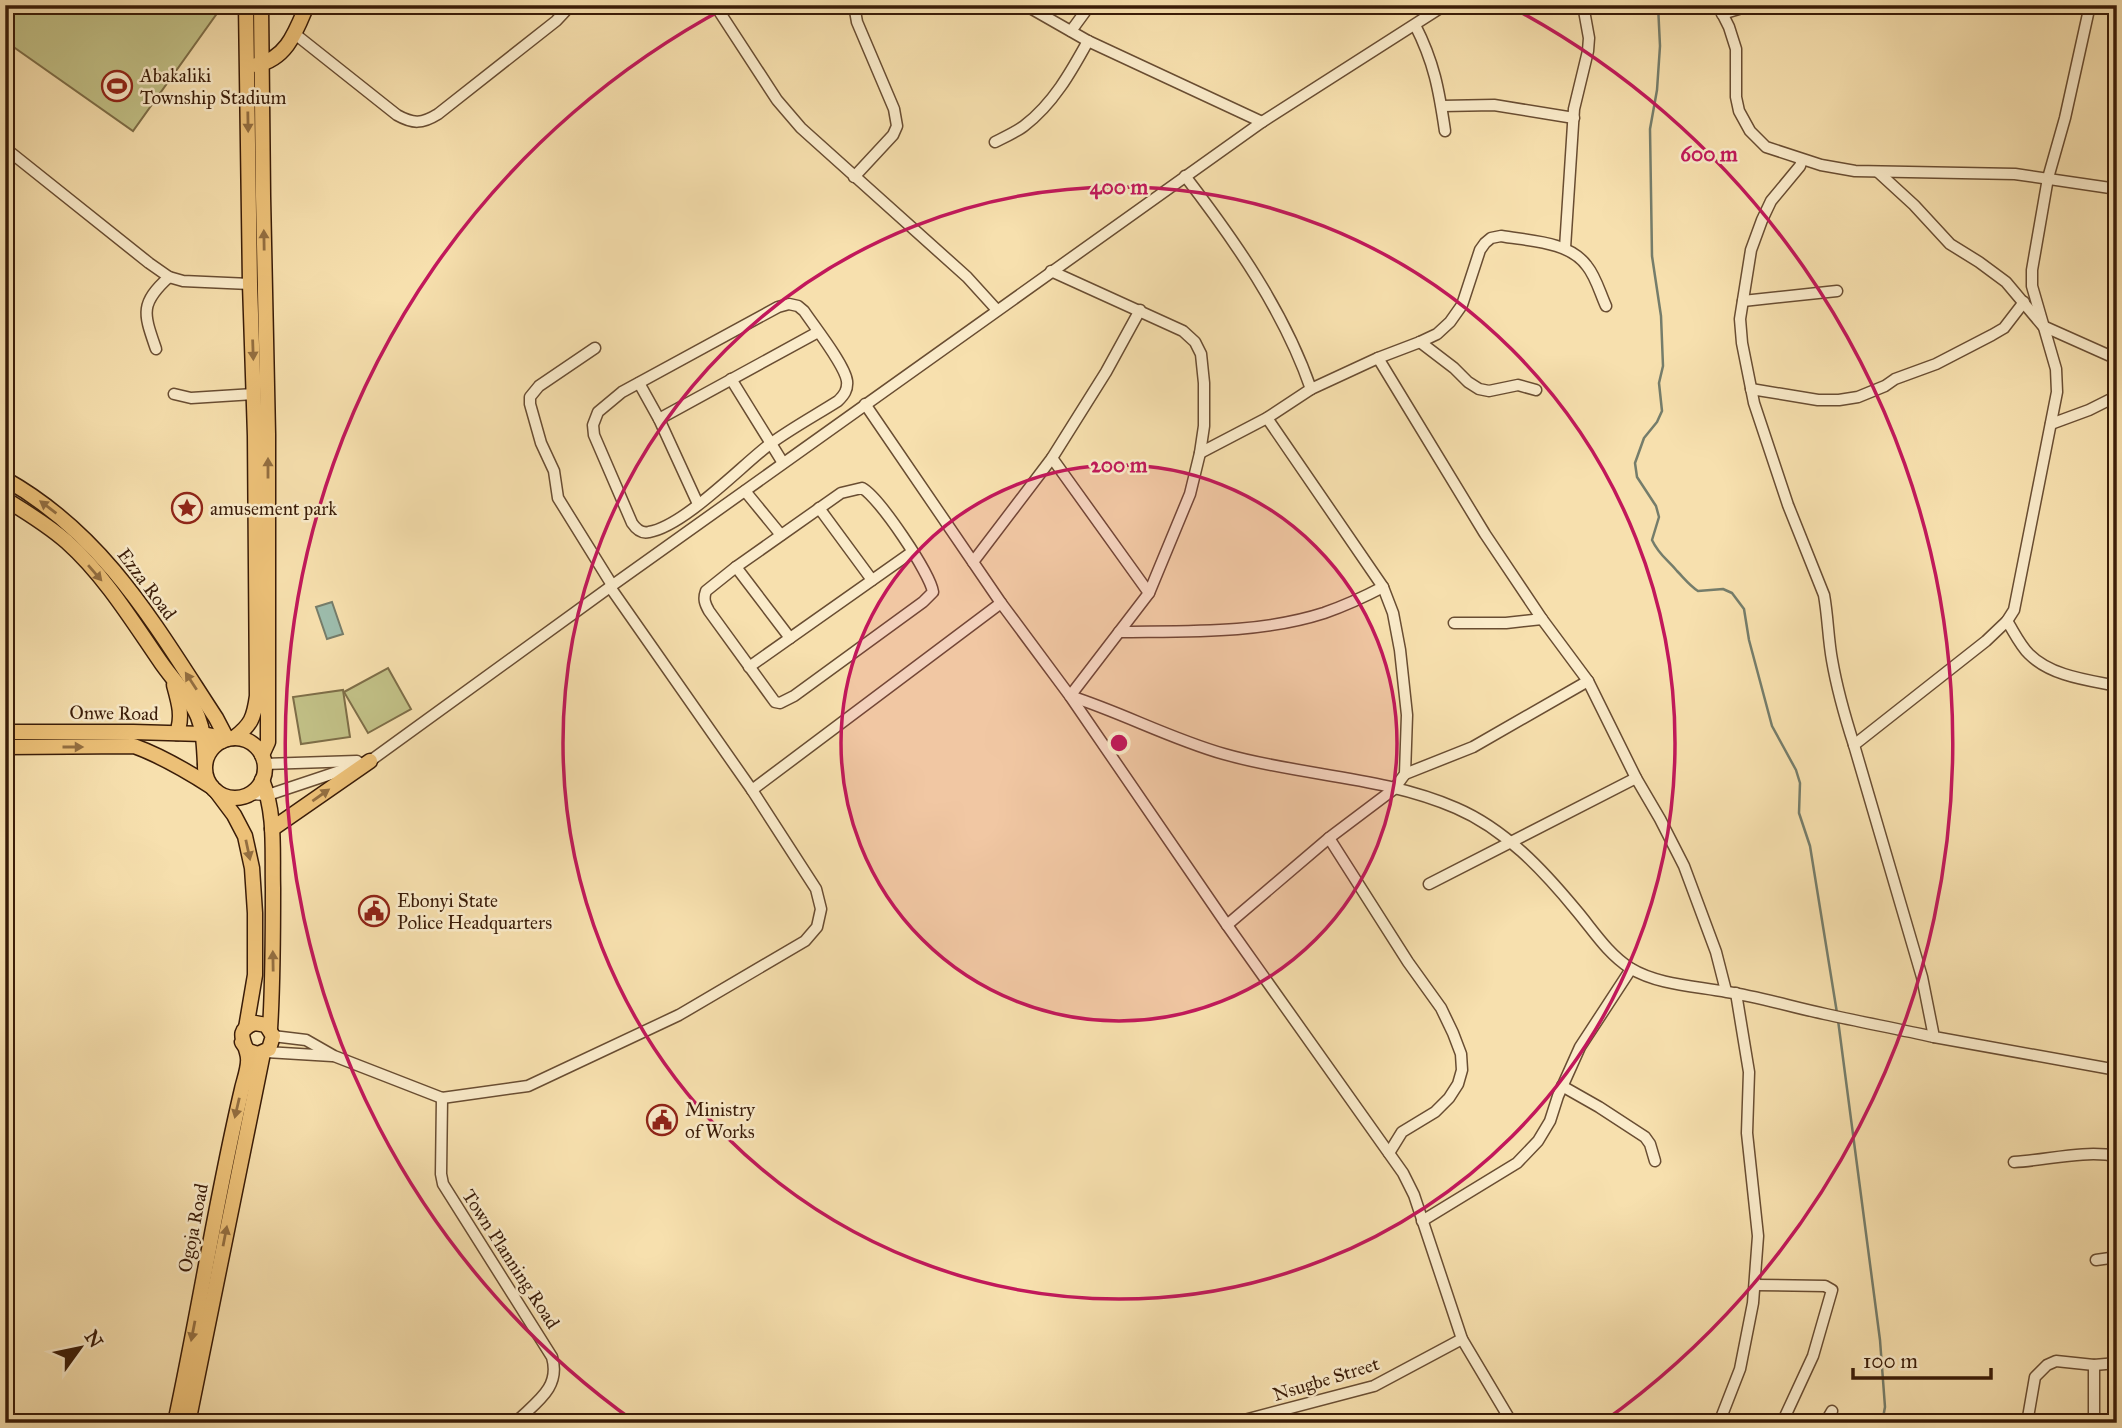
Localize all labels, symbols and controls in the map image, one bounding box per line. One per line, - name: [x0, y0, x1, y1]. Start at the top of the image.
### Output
- place label: Abakaliki Township Stadium: [139, 64, 287, 109]
- sports icon: Abakaliki Township Stadium: [100, 69, 134, 103]
- one-way arrow: [243, 112, 254, 134]
- text: 600 m: [1680, 141, 1738, 167]
- text: 400 m: [1090, 174, 1149, 200]
- one-way arrow: [258, 229, 269, 251]
- one-way arrow: [247, 339, 258, 361]
- text: 200 m: [1091, 452, 1148, 478]
- one-way arrow: [262, 457, 274, 479]
- place icon: amusement park: [170, 491, 204, 525]
- place label: amusement park: [210, 497, 337, 520]
- one-way arrow: [39, 500, 57, 514]
- street label: Ezza Road: [113, 544, 182, 625]
- one-way arrow: [87, 564, 103, 582]
- one-way arrow: [185, 671, 198, 691]
- street label: Onwe Road: [69, 701, 159, 725]
- centre of rings: [1107, 731, 1131, 755]
- one-way arrow: [63, 741, 85, 753]
- one-way arrow: [312, 788, 330, 802]
- one-way arrow: [243, 839, 254, 861]
- place label: Ebonyi State Police Headquarters: [397, 889, 552, 935]
- public building icon: Ebonyi State Police Headquarters: [357, 894, 391, 928]
- one-way arrow: [267, 950, 279, 972]
- one-way arrow: [231, 1097, 242, 1119]
- place label: Ministry of Works: [685, 1098, 756, 1143]
- public building icon: Ministry of Works: [645, 1103, 679, 1137]
- street label: Ogoja Road: [173, 1181, 214, 1275]
- street label: Town Planning Road: [457, 1185, 565, 1334]
- one-way arrow: [219, 1225, 230, 1247]
- north arrow: [46, 1312, 116, 1382]
- one-way arrow: [187, 1320, 198, 1342]
- text: N: [80, 1326, 108, 1352]
- scale bar: [1853, 1337, 1991, 1381]
- text: 100 m: [1863, 1348, 1918, 1374]
- street label: Nsugbe Street: [1270, 1352, 1383, 1407]

